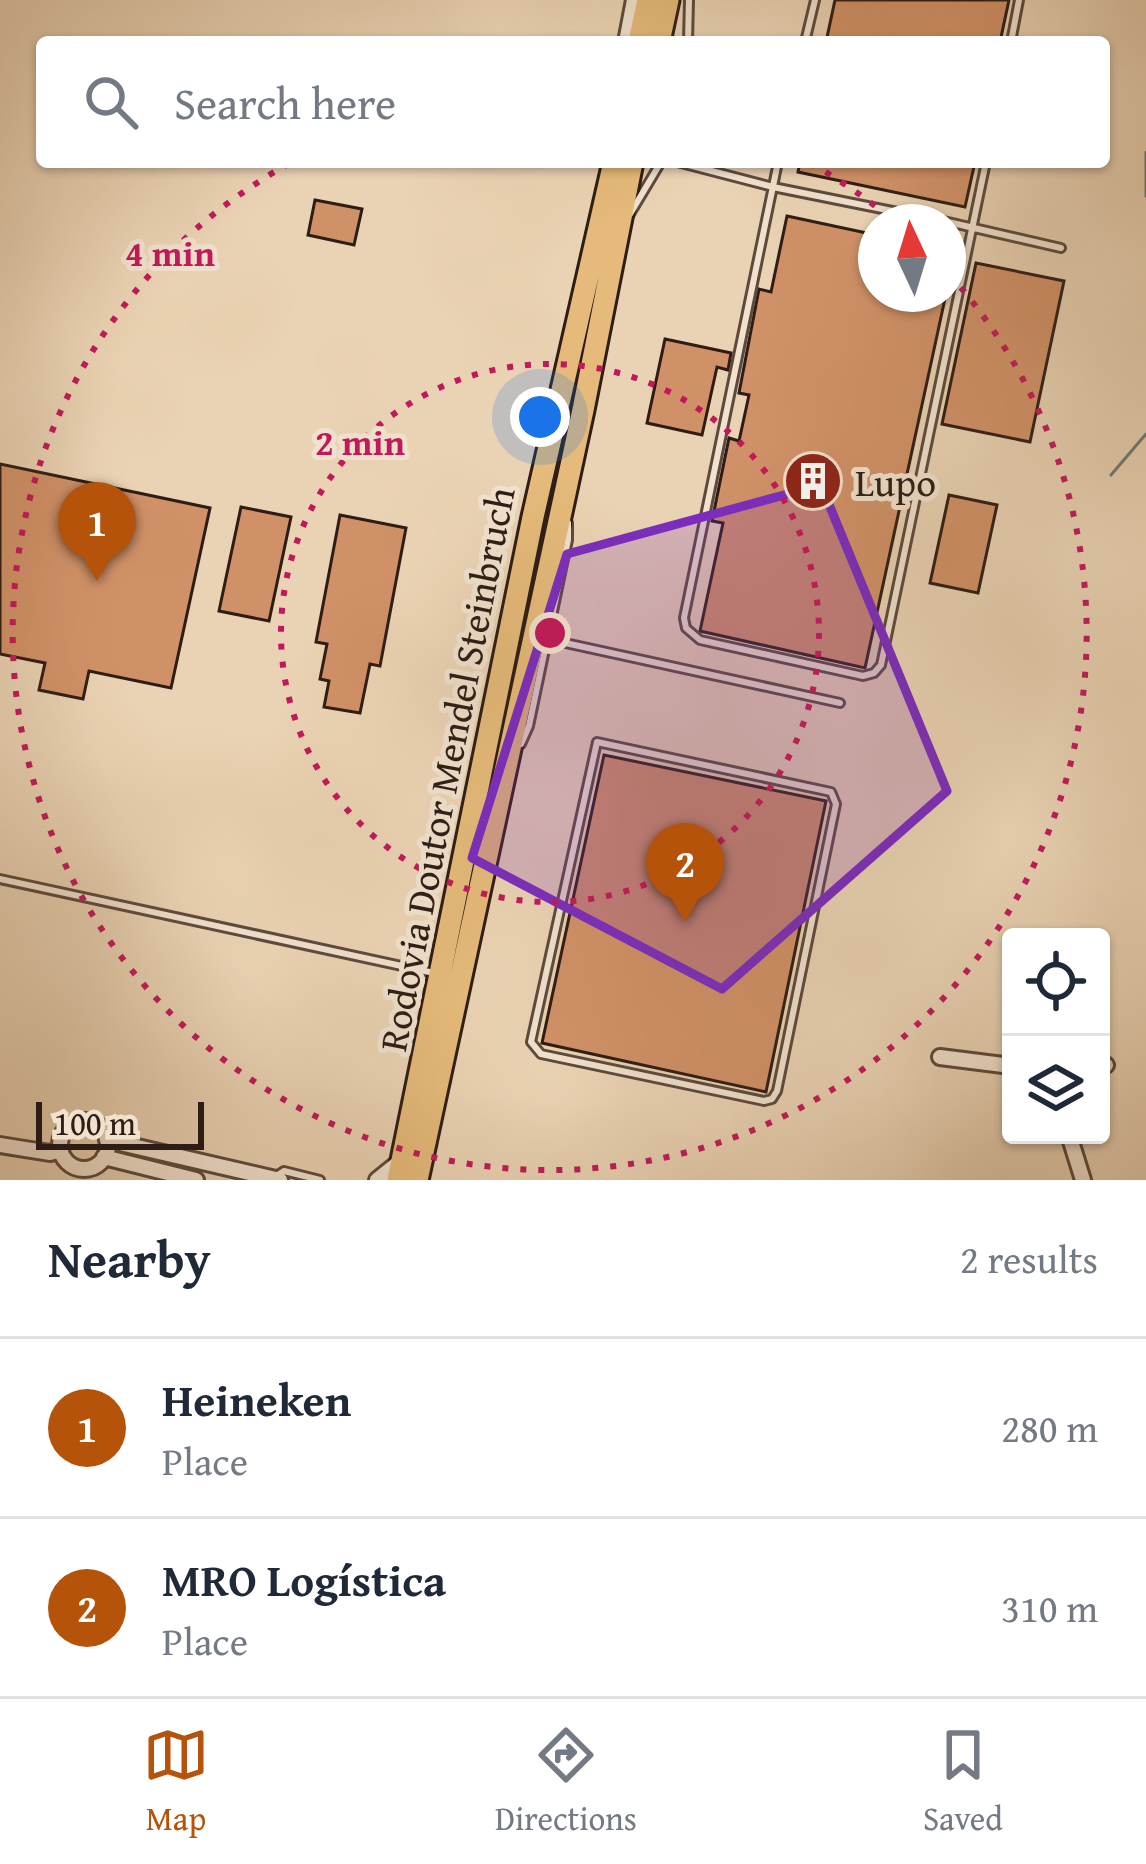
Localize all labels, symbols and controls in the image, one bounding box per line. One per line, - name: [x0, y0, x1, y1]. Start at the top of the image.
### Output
- search box: [36, 36, 1110, 168]
- icon: search: [78, 69, 144, 135]
- text: Search here: [174, 70, 396, 135]
- north arrow: [858, 204, 966, 312]
- text: 4 min: [125, 226, 215, 279]
- your location: [510, 387, 570, 447]
- text: 2 min: [315, 415, 405, 468]
- building icon: Lupo: [782, 450, 844, 512]
- place label: Lupo: [855, 453, 936, 510]
- pin: 1: [58, 482, 136, 581]
- street label: Rodovia Doutor Mendel Steinbruch: [363, 482, 529, 1056]
- centre of rings: [529, 612, 571, 654]
- pin: 2: [646, 823, 724, 922]
- map controls: [1002, 928, 1110, 1144]
- button: locate: [1002, 928, 1110, 1036]
- button: layers: [1002, 1036, 1110, 1144]
- scale bar: [36, 1096, 204, 1149]
- text: 100 m: [54, 1099, 136, 1147]
- text: Nearby: [48, 1221, 211, 1296]
- text: 2 results: [960, 1230, 1098, 1287]
- text: Heineken: [162, 1367, 351, 1432]
- text: 1: [77, 1399, 97, 1456]
- text: 280 m: [1001, 1399, 1098, 1456]
- text: Place: [162, 1432, 248, 1489]
- text: MRO Logística: [162, 1547, 446, 1612]
- text: 2: [77, 1579, 97, 1636]
- text: 310 m: [1001, 1579, 1098, 1636]
- text: Place: [162, 1612, 248, 1669]
- tab: Map: [143, 1722, 209, 1842]
- tab: Directions: [495, 1722, 637, 1842]
- tab: Saved: [923, 1722, 1003, 1842]

